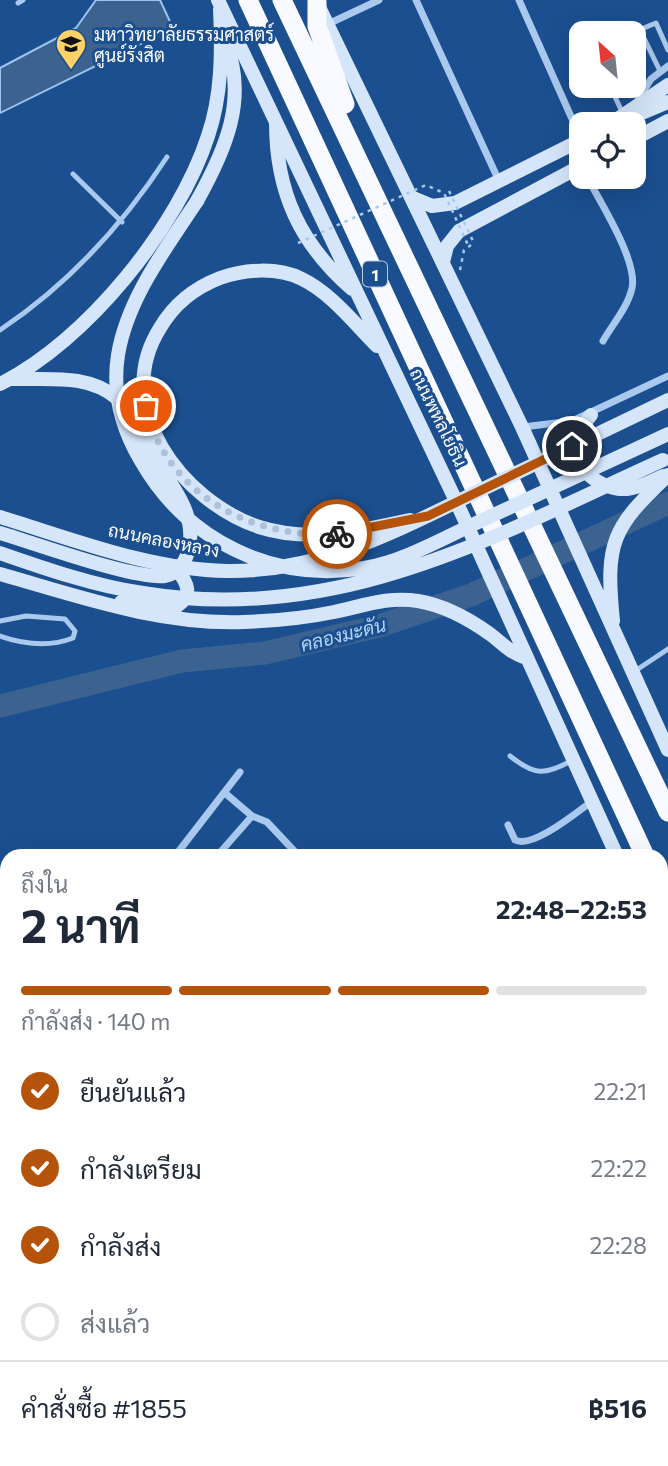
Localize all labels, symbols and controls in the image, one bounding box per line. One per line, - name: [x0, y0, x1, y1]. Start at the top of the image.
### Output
- north arrow: [569, 21, 646, 98]
- map controls: [569, 21, 646, 189]
- place label: มหาวิทยาลัยธรรมศาสตร์ ศูนย์รังสิต: [94, 22, 274, 69]
- school or university icon: มหาวิทยาลัยธรรมศาสตร์ ศูนย์รังสิต: [54, 27, 88, 71]
- button: locate: [569, 112, 646, 189]
- road number: 1: [363, 262, 387, 286]
- street label: ถนนพหลโยธิน: [406, 364, 473, 470]
- pin: [116, 376, 176, 436]
- icon: bag: [127, 387, 165, 425]
- pin: [542, 416, 602, 476]
- icon: home: [553, 427, 591, 465]
- courier: [302, 499, 372, 569]
- icon: bike: [318, 515, 356, 553]
- street label: ถนนคลองหลวง: [107, 518, 221, 562]
- water label: คลองมะดัน: [298, 612, 388, 656]
- text: ถึงใน: [21, 870, 68, 898]
- text: 22:48–22:53: [496, 893, 647, 924]
- text: 2 นาที: [21, 896, 141, 952]
- text: กำลังส่ง · 140 m: [21, 1007, 170, 1035]
- icon: check: [21, 1072, 59, 1110]
- text: ยืนยันแล้ว: [80, 1076, 186, 1107]
- text: 22:21: [593, 1077, 647, 1105]
- icon: check: [21, 1149, 59, 1187]
- text: กำลังเตรียม: [80, 1153, 202, 1184]
- text: 22:22: [591, 1154, 647, 1182]
- icon: check: [21, 1226, 59, 1264]
- text: กำลังส่ง: [80, 1230, 161, 1261]
- text: 22:28: [589, 1231, 647, 1259]
- text: ส่งแล้ว: [80, 1307, 150, 1338]
- text: คำสั่งซื้อ #1855: [21, 1392, 187, 1423]
- text: ฿516: [588, 1392, 647, 1423]

